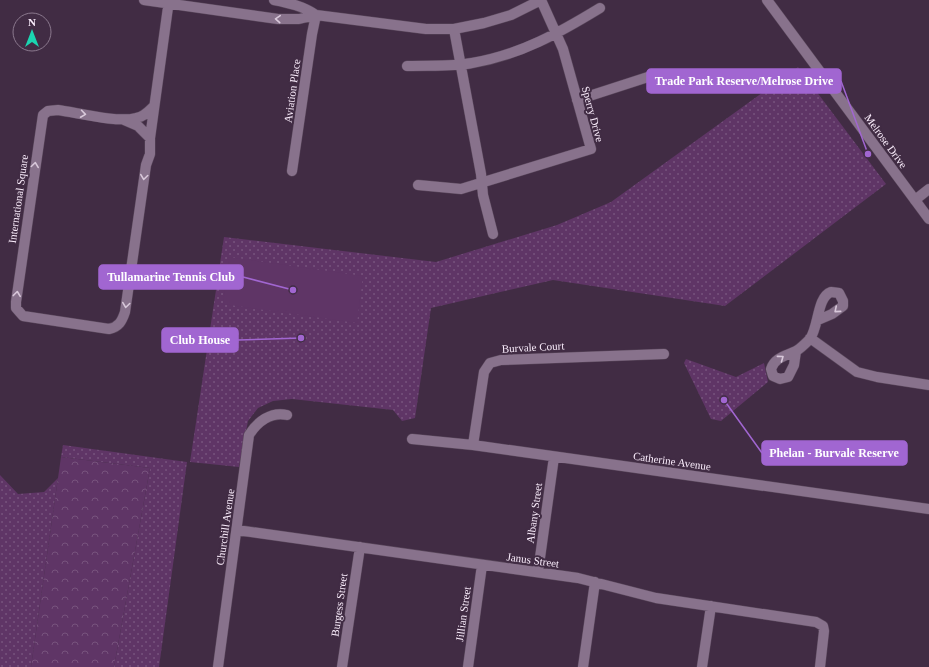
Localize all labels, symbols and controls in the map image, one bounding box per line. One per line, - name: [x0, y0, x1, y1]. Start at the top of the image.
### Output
- north arrow: [12, 12, 52, 52]
- one-way arrow: [275, 14, 281, 23]
- text: N: [28, 16, 36, 28]
- street label: Aviation Place: [282, 58, 302, 124]
- callout: Trade Park Reserve/Melrose Drive: [647, 69, 841, 93]
- text: Trade Park Reserve/Melrose Drive: [655, 74, 834, 88]
- street label: Sperry Drive: [580, 85, 606, 143]
- one-way arrow: [80, 109, 87, 118]
- street label: Melrose Drive: [862, 112, 910, 170]
- street label: International Square: [6, 154, 30, 244]
- one-way arrow: [30, 162, 39, 168]
- one-way arrow: [140, 174, 149, 180]
- callout: Tullamarine Tennis Club: [99, 265, 243, 289]
- text: Tullamarine Tennis Club: [107, 270, 235, 284]
- one-way arrow: [12, 291, 21, 297]
- one-way arrow: [122, 302, 131, 308]
- one-way arrow: [835, 305, 842, 312]
- callout: Club House: [162, 328, 238, 352]
- text: Club House: [170, 333, 231, 347]
- street label: Burvale Court: [501, 339, 565, 355]
- one-way arrow: [777, 356, 784, 363]
- callout: Phelan - Burvale Reserve: [762, 441, 907, 465]
- text: Phelan - Burvale Reserve: [769, 446, 899, 460]
- street label: Catherine Avenue: [632, 450, 712, 472]
- street label: Albany Street: [524, 482, 544, 544]
- street label: Churchill Avenue: [214, 488, 236, 566]
- street label: Janus Street: [506, 550, 560, 570]
- street label: Burgess Street: [329, 573, 349, 637]
- street label: Jillian Street: [453, 586, 473, 642]

